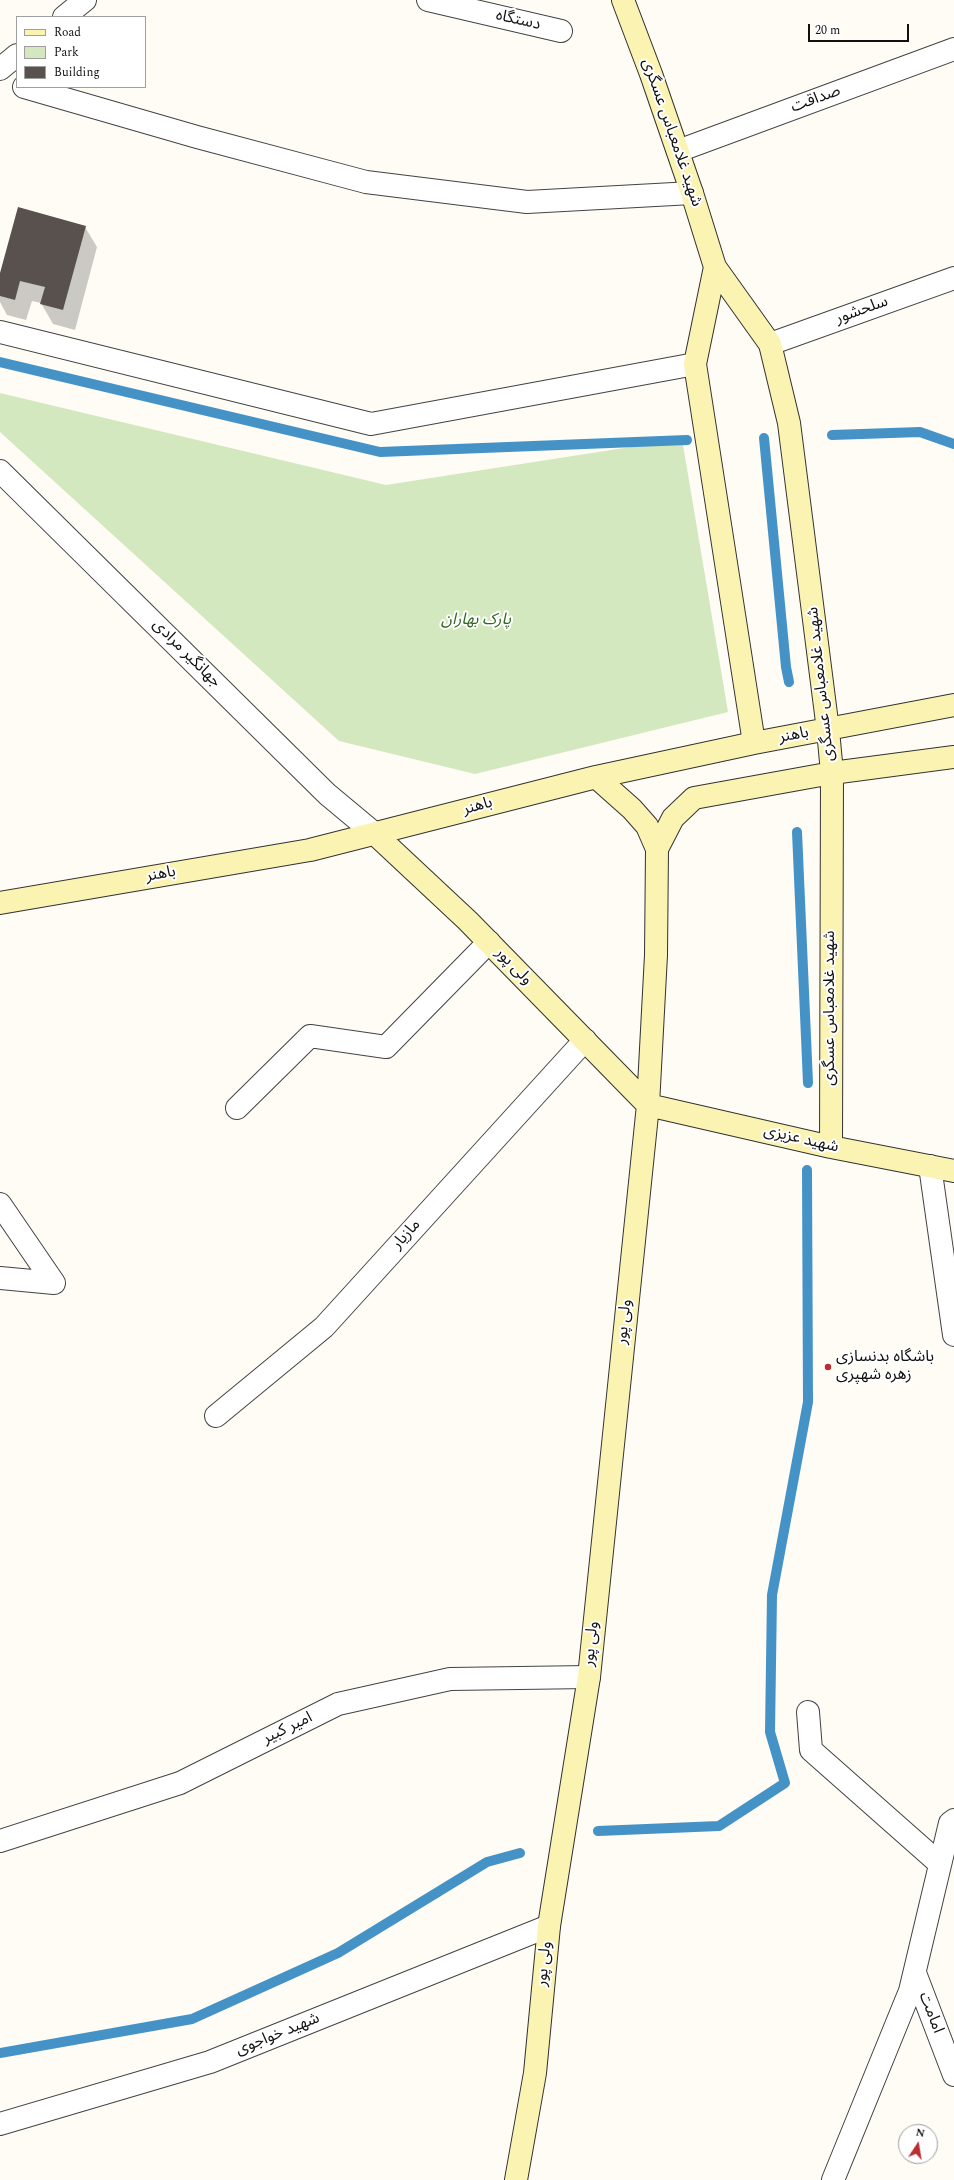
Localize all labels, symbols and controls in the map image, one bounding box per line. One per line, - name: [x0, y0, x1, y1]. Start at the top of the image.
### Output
- street label: دستگاه: [494, 7, 542, 35]
- legend: [16, 16, 146, 88]
- scale bar: [810, 16, 911, 42]
- text: 20 m: [815, 21, 840, 40]
- text: Road: [54, 23, 81, 42]
- text: Park: [54, 43, 79, 62]
- street label: شهید غلامعباس عسگری: [637, 56, 705, 210]
- text: Building: [54, 63, 100, 82]
- street label: صداقت: [789, 82, 843, 118]
- street label: سلحشور: [833, 293, 891, 329]
- street label: شهید غلامعباس عسگری: [804, 606, 840, 762]
- park label: پارک بهاران: [441, 611, 511, 631]
- street label: جهانگیر مرادی: [148, 616, 224, 692]
- street label: باهنر: [778, 724, 810, 748]
- street label: باهنر: [461, 794, 495, 820]
- street label: باهنر: [145, 863, 177, 887]
- street label: شهید غلامعباس عسگری: [821, 930, 841, 1086]
- street label: ولی پور: [490, 944, 536, 990]
- street label: شهید عزیزی: [762, 1122, 840, 1158]
- street label: مازیار: [389, 1216, 425, 1254]
- street label: ولی پور: [613, 1298, 637, 1346]
- place label: باشگاه بدنسازی زهره شهپری: [836, 1348, 934, 1386]
- marker: باشگاه بدنسازی زهره شهپری: [823, 1362, 833, 1372]
- street label: ولی پور: [580, 1620, 604, 1668]
- street label: امیر کبیر: [260, 1709, 316, 1749]
- street label: ولی پور: [533, 1940, 557, 1988]
- street label: امامت: [913, 1990, 947, 2036]
- street label: شهید خواجوی: [233, 2009, 323, 2061]
- north arrow: [898, 2124, 938, 2164]
- text: N: [914, 2124, 927, 2142]

